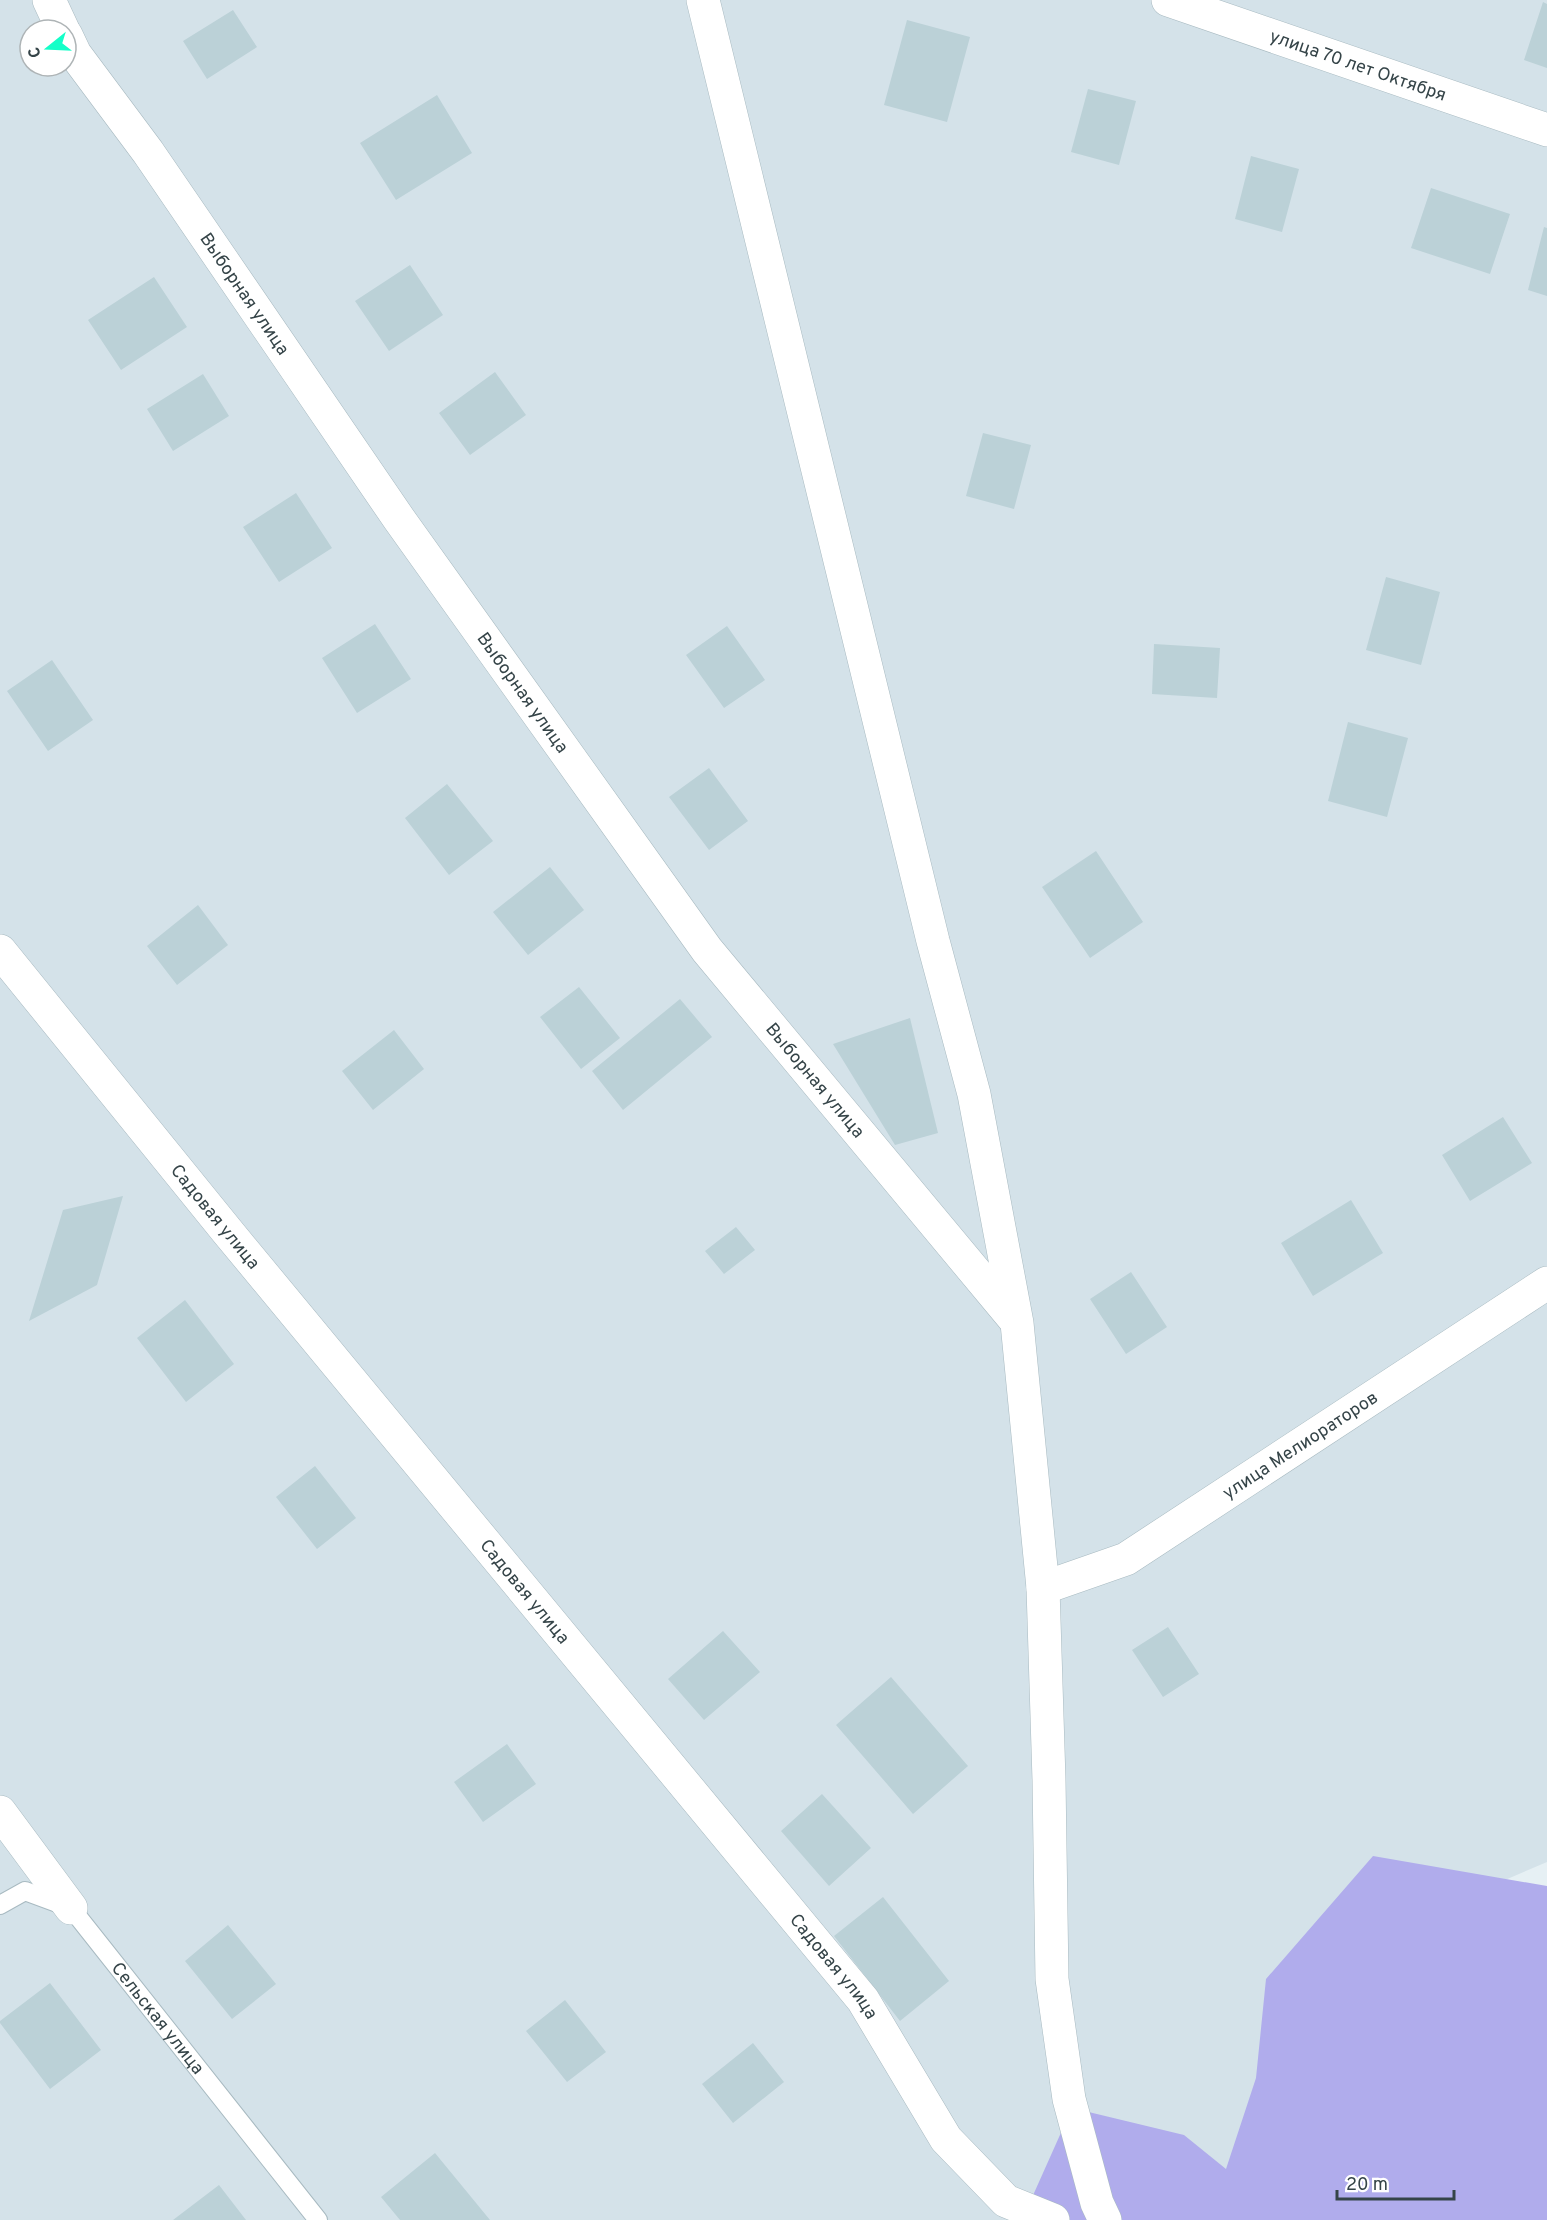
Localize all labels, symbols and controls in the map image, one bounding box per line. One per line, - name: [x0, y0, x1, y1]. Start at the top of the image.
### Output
- north arrow: [18, 18, 78, 78]
- street label: улица 70 лет Октября: [1266, 26, 1449, 108]
- text: С: [25, 44, 47, 60]
- street label: Выборная улица: [194, 229, 294, 360]
- street label: Выборная улица: [471, 628, 573, 758]
- street label: Выборная улица: [760, 1019, 869, 1144]
- street label: Садовая улица: [165, 1160, 264, 1275]
- street label: улица Мелиораторов: [1219, 1387, 1383, 1505]
- street label: Садовая улица: [474, 1535, 574, 1649]
- street label: Садовая улица: [783, 1910, 882, 2024]
- street label: Сельская улица: [105, 1958, 209, 2080]
- scale bar: [1337, 2163, 1454, 2201]
- text: 20 m: [1346, 2174, 1388, 2197]

